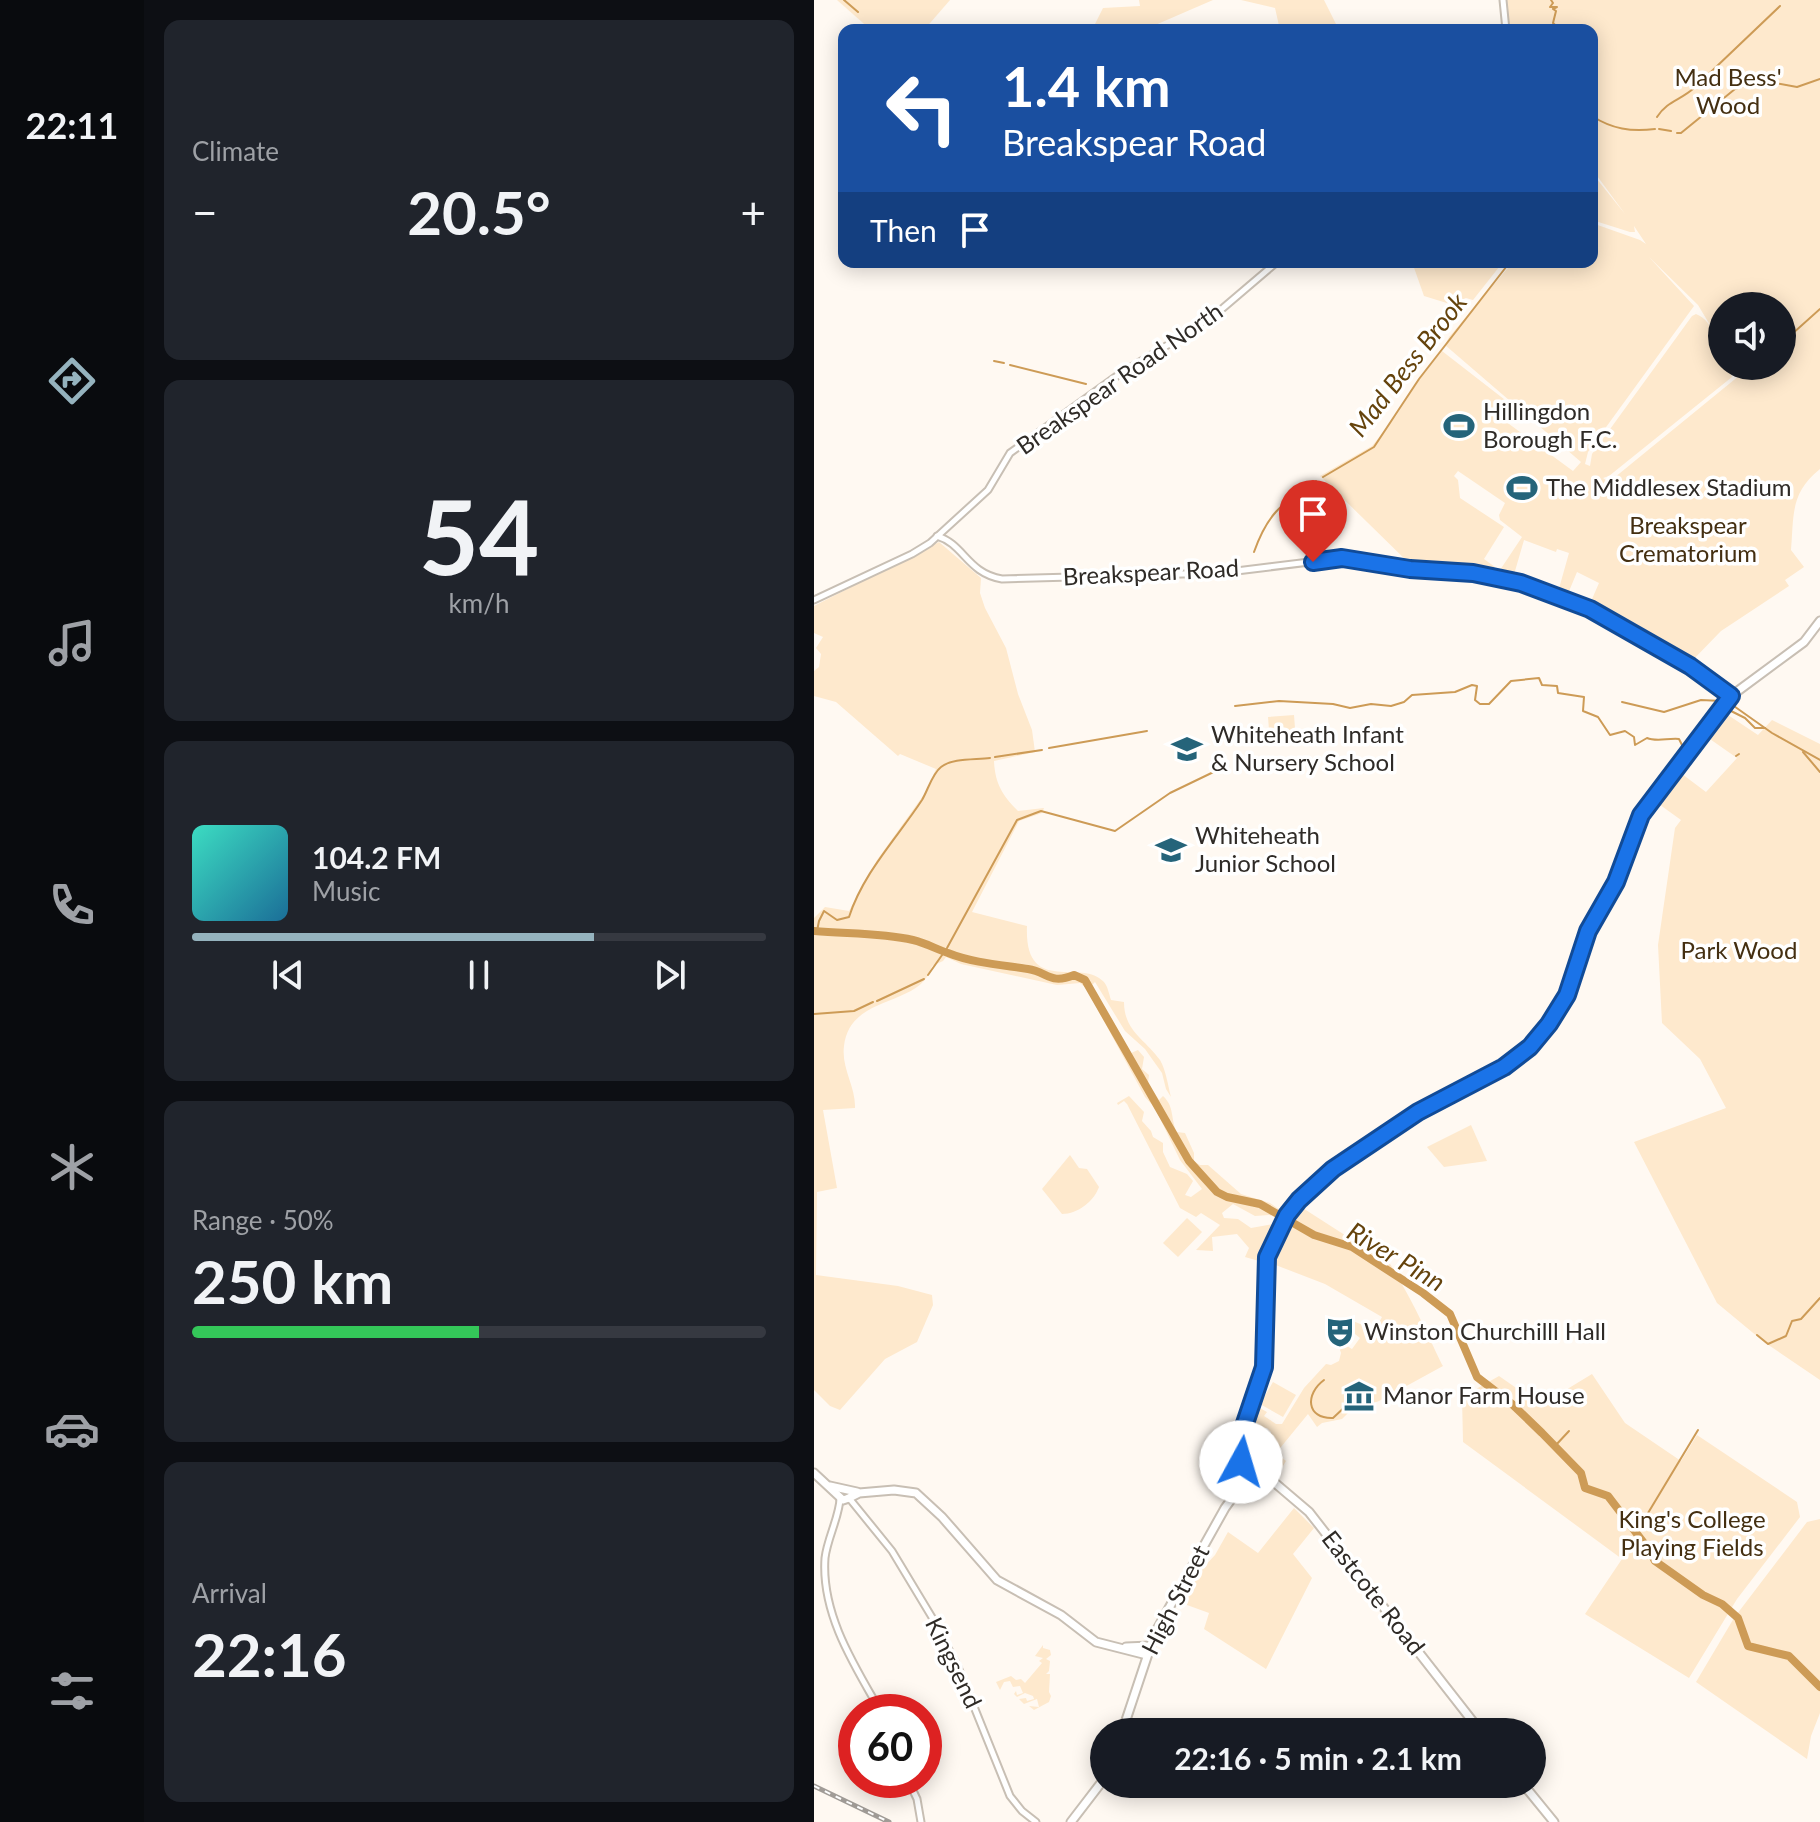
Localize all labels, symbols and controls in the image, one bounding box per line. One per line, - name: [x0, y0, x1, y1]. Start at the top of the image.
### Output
- text: 1.4 km: [1002, 52, 1171, 119]
- icon: left: [870, 56, 974, 160]
- park label: Mad Bess' Wood: [1674, 62, 1782, 119]
- text: 22:11: [26, 103, 118, 147]
- text: Breakspear Road: [1002, 120, 1267, 164]
- text: Climate: [192, 135, 279, 167]
- text: 20.5°: [407, 176, 551, 248]
- text: −: [192, 186, 218, 238]
- text: +: [740, 186, 766, 238]
- icon: arrive: [953, 208, 997, 252]
- text: Then: [870, 212, 937, 248]
- water label: Mad Bess Brook: [1341, 286, 1474, 442]
- map controls: [1708, 292, 1796, 380]
- button: sound: [1708, 292, 1796, 380]
- street label: Breakspear Road North: [1011, 296, 1228, 460]
- icon: directions: [44, 353, 100, 409]
- place label: Hillingdon Borough F.C.: [1483, 396, 1617, 453]
- sports icon: Hillingdon Borough F.C.: [1442, 409, 1476, 443]
- sports icon: The Middlesex Stadium: [1505, 471, 1539, 505]
- text: 54: [419, 472, 539, 597]
- place label: The Middlesex Stadium: [1546, 472, 1792, 501]
- pin: [1279, 480, 1347, 562]
- icon: arrive: [1291, 492, 1335, 536]
- park label: Breakspear Crematorium: [1619, 510, 1757, 567]
- street label: Breakspear Road: [1062, 552, 1240, 591]
- text: km/h: [449, 587, 509, 619]
- icon: music: [44, 615, 100, 671]
- place label: Whiteheath Infant & Nursery School: [1211, 719, 1404, 776]
- school or university icon: Whiteheath Infant & Nursery School: [1170, 732, 1204, 766]
- place label: Whiteheath Junior School: [1195, 820, 1336, 877]
- school or university icon: Whiteheath Junior School: [1154, 833, 1188, 867]
- text: 104.2 FM: [312, 839, 441, 875]
- text: Music: [312, 875, 380, 907]
- icon: phone: [44, 877, 100, 933]
- park label: Park Wood: [1681, 935, 1797, 964]
- icon: previous: [266, 953, 310, 997]
- icon: pause: [457, 953, 501, 997]
- icon: next: [648, 953, 692, 997]
- icon: climate: [44, 1139, 100, 1195]
- text: Range · 50%: [192, 1204, 334, 1236]
- water label: River Pinn: [1342, 1215, 1451, 1298]
- text: 250 km: [192, 1245, 393, 1317]
- theatre icon: Winston Churchilll Hall: [1323, 1315, 1357, 1349]
- place label: Winston Churchilll Hall: [1364, 1316, 1606, 1345]
- museum icon: Manor Farm House: [1342, 1379, 1376, 1413]
- place label: Manor Farm House: [1383, 1380, 1585, 1409]
- icon: car: [44, 1401, 100, 1457]
- position arrow: [1199, 1420, 1283, 1504]
- park label: King's College Playing Fields: [1618, 1504, 1766, 1561]
- street label: Eastcote Road: [1317, 1524, 1432, 1660]
- street label: High Street: [1135, 1539, 1215, 1659]
- text: Arrival: [192, 1577, 267, 1609]
- street label: Kingsend: [920, 1612, 989, 1712]
- text: 22:16: [192, 1618, 347, 1690]
- icon: filters: [44, 1663, 100, 1719]
- speed limit sign: 60: [838, 1694, 942, 1798]
- text: 22:16 · 5 min · 2.1 km: [1174, 1740, 1462, 1776]

